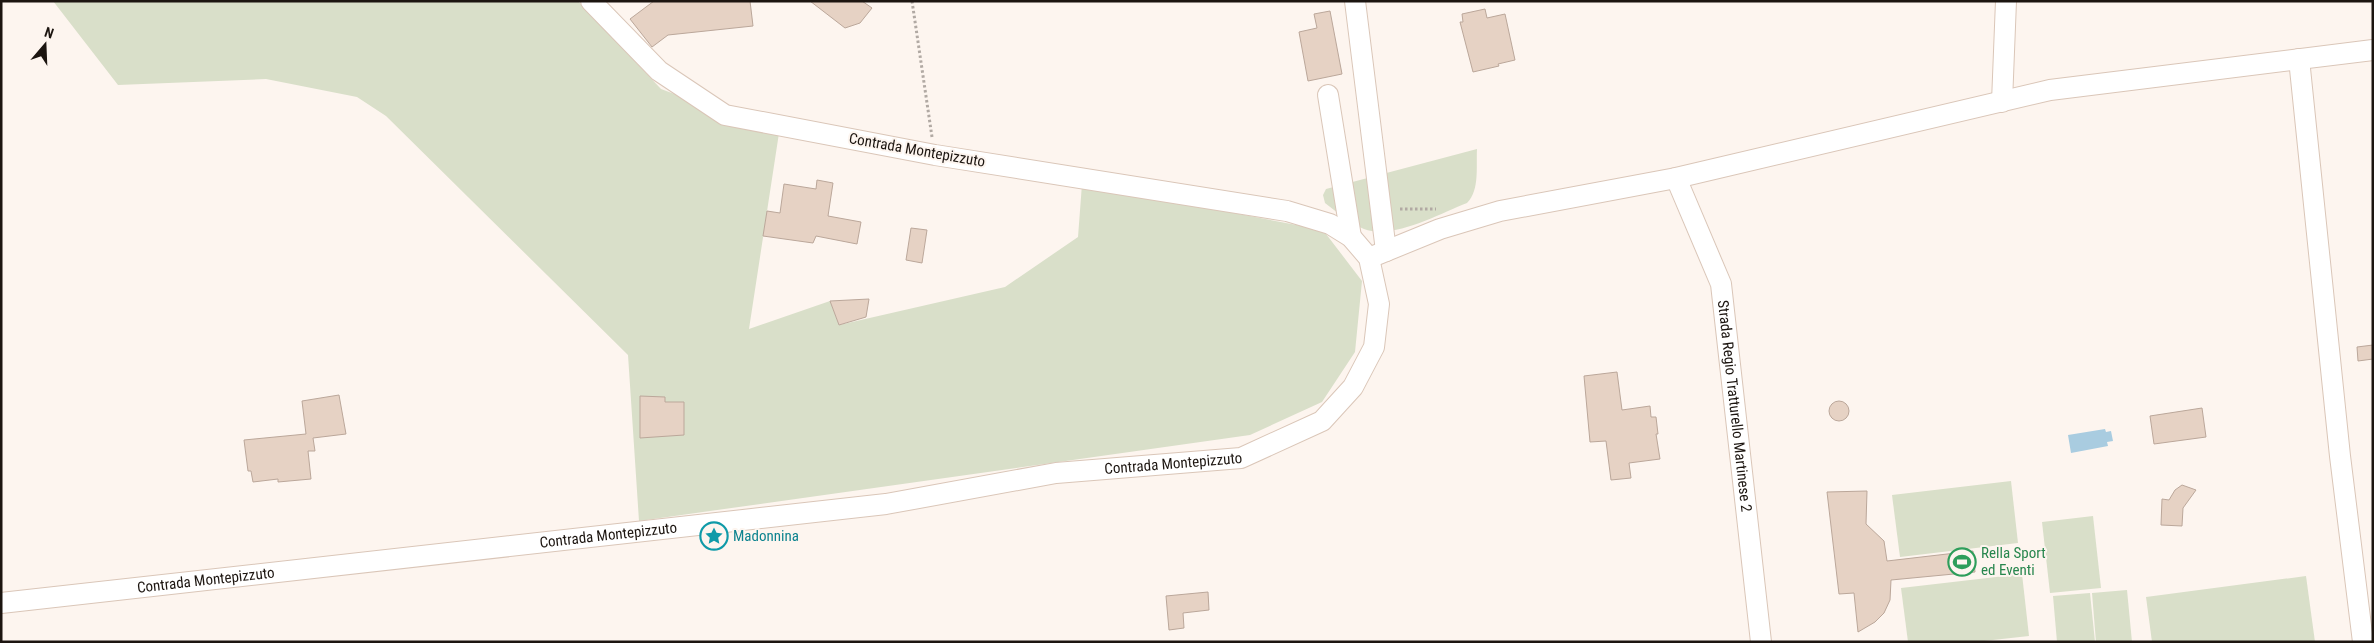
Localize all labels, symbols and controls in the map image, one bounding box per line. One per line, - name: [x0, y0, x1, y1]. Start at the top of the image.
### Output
- north arrow: [20, 20, 70, 70]
- text: N: [43, 24, 56, 42]
- street label: Contrada Montepizzuto: [848, 129, 986, 171]
- street label: Strada Regio Tratturello Martinese 2: [1714, 299, 1755, 513]
- street label: Contrada Montepizzuto: [1104, 449, 1243, 478]
- street label: Contrada Montepizzuto: [539, 518, 678, 552]
- place icon: Madonnina: [699, 521, 729, 551]
- place label: Madonnina: [733, 527, 799, 545]
- place label: Rella Sport ed Eventi: [1981, 544, 2046, 579]
- sports icon: Rella Sport ed Eventi: [1947, 547, 1977, 577]
- street label: Contrada Montepizzuto: [136, 563, 275, 597]

